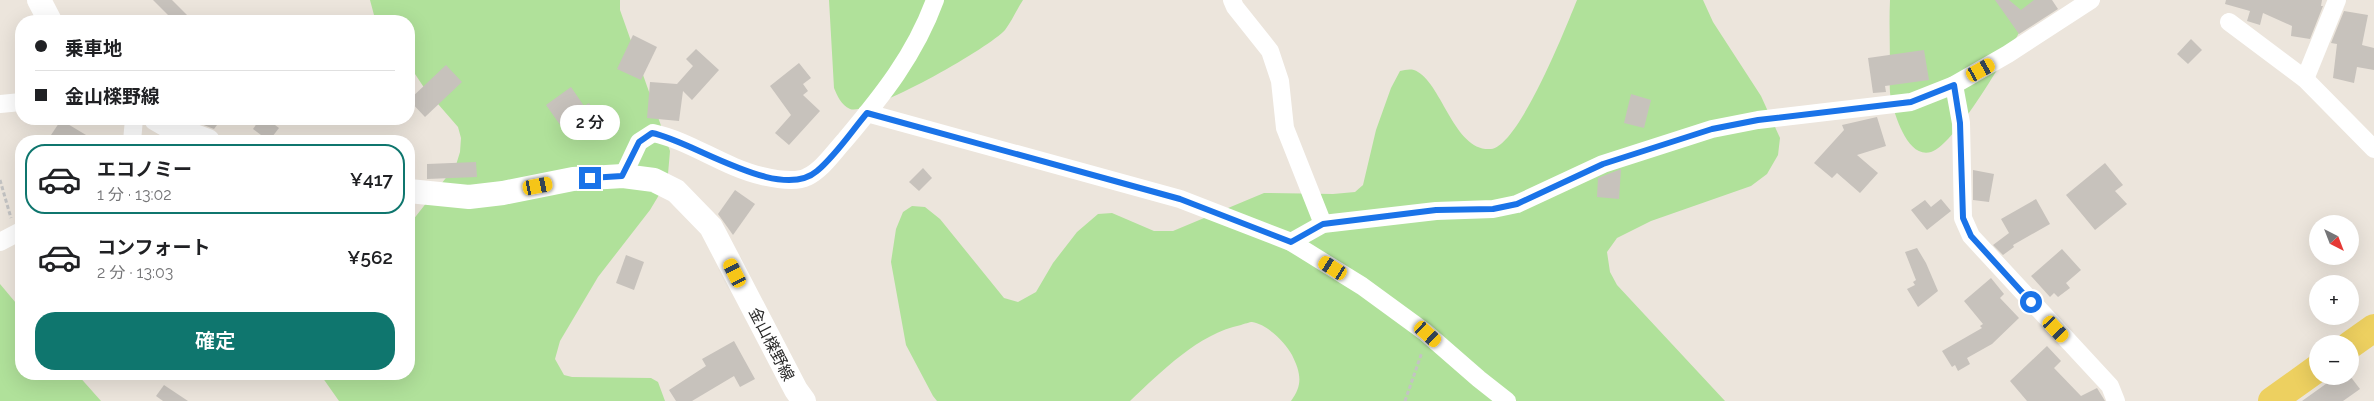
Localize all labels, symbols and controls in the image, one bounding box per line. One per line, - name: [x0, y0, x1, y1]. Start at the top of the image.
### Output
- text: 乗車地: [65, 37, 122, 59]
- car: [1964, 56, 1997, 84]
- text: 金山檪野線: [65, 85, 160, 107]
- callout: 2 分: [560, 106, 620, 140]
- text: 2 分: [576, 113, 604, 132]
- icon: car: [37, 157, 82, 202]
- text: エコノミー: [97, 158, 192, 180]
- route end: [579, 167, 601, 189]
- text: ¥417: [350, 168, 393, 190]
- car: [521, 176, 554, 196]
- text: 1 分 · 13:02: [97, 185, 172, 204]
- north arrow: [2309, 215, 2359, 265]
- map controls: [2309, 215, 2359, 385]
- icon: car: [37, 235, 82, 280]
- text: コンフォート: [97, 236, 210, 258]
- text: ¥562: [347, 246, 393, 268]
- car: [1316, 254, 1349, 282]
- car: [721, 256, 748, 290]
- text: 2 分 · 13:03: [97, 263, 173, 282]
- button: +: [2309, 275, 2359, 325]
- route start: [2020, 291, 2042, 313]
- street label: 金山檪野線: [745, 304, 798, 384]
- button: 確定: [35, 312, 395, 370]
- car: [2040, 313, 2071, 345]
- car: [1411, 318, 1444, 350]
- button: −: [2309, 335, 2359, 385]

